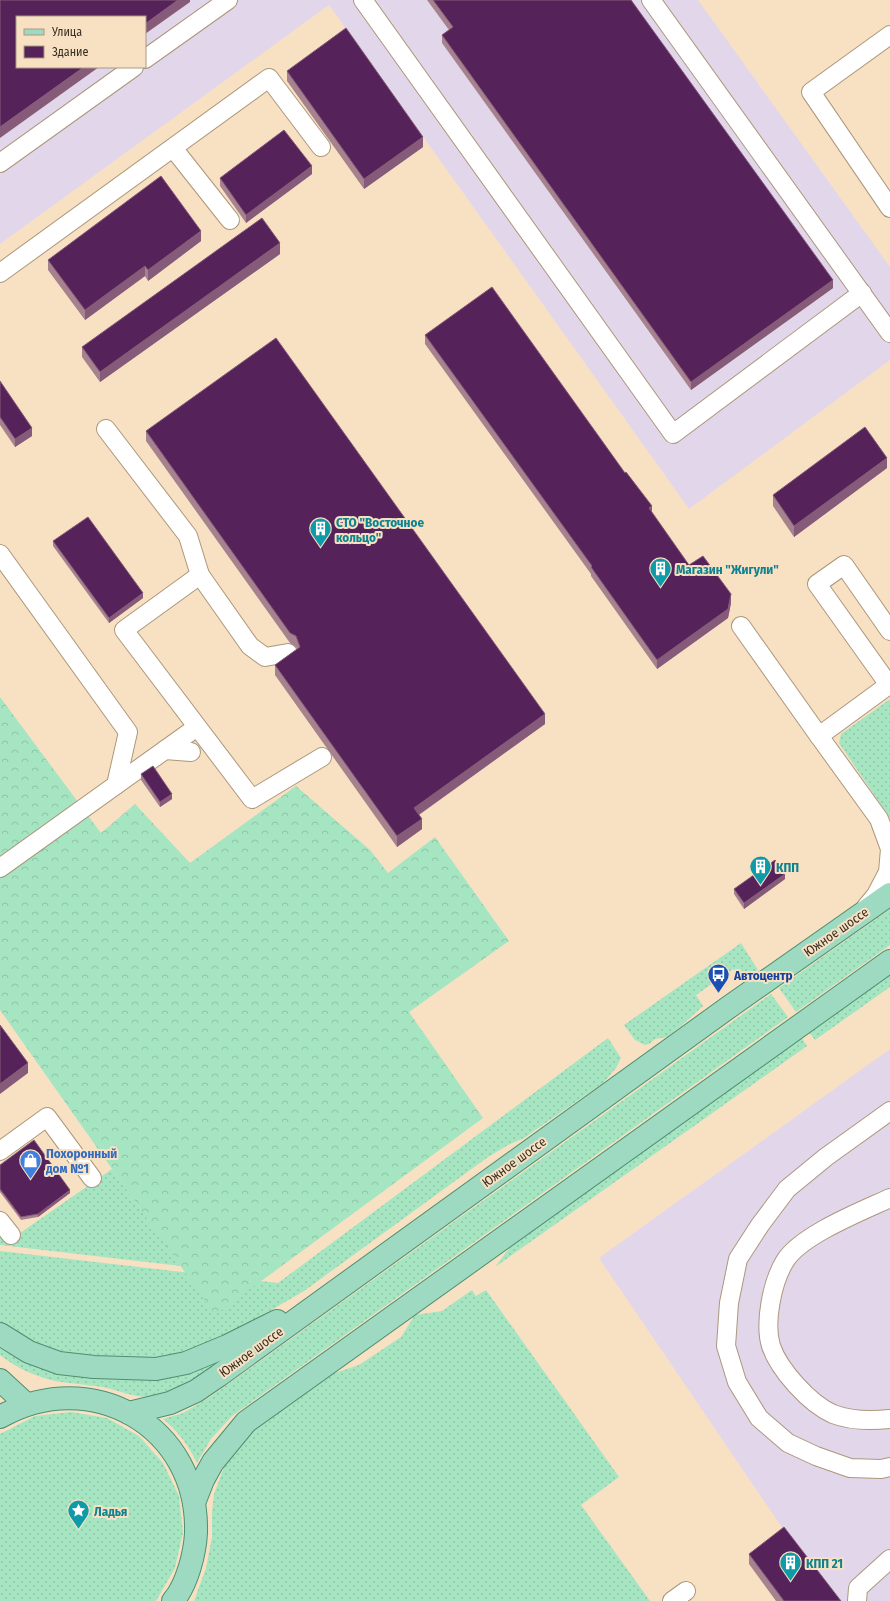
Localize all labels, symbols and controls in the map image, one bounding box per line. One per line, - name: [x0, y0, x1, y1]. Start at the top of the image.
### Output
- legend: [16, 16, 146, 68]
- text: Улица: [51, 25, 82, 39]
- text: Здание: [52, 45, 88, 59]
- place label: СТО "Восточное кольцо": [336, 515, 424, 545]
- building icon: СТО "Восточное кольцо": [308, 516, 334, 549]
- building icon: Магазин "Жигули": [648, 556, 674, 589]
- place label: Магазин "Жигули": [676, 562, 779, 577]
- building icon: КПП: [747, 854, 773, 887]
- place label: КПП: [776, 860, 799, 875]
- street label: Южное шоссе: [801, 904, 871, 960]
- bus stop icon: Автоцентр: [706, 962, 732, 995]
- place label: Автоцентр: [733, 968, 793, 983]
- street label: Южное шоссе: [479, 1134, 549, 1190]
- place label: Похоронный дом №1: [45, 1146, 117, 1176]
- shop icon: Похоронный дом №1: [17, 1147, 43, 1180]
- street label: Южное шоссе: [216, 1324, 286, 1380]
- place icon: Ладья: [66, 1498, 92, 1531]
- place label: Ладья: [94, 1504, 127, 1519]
- building icon: КПП 21: [778, 1550, 804, 1583]
- place label: КПП 21: [806, 1556, 843, 1571]

